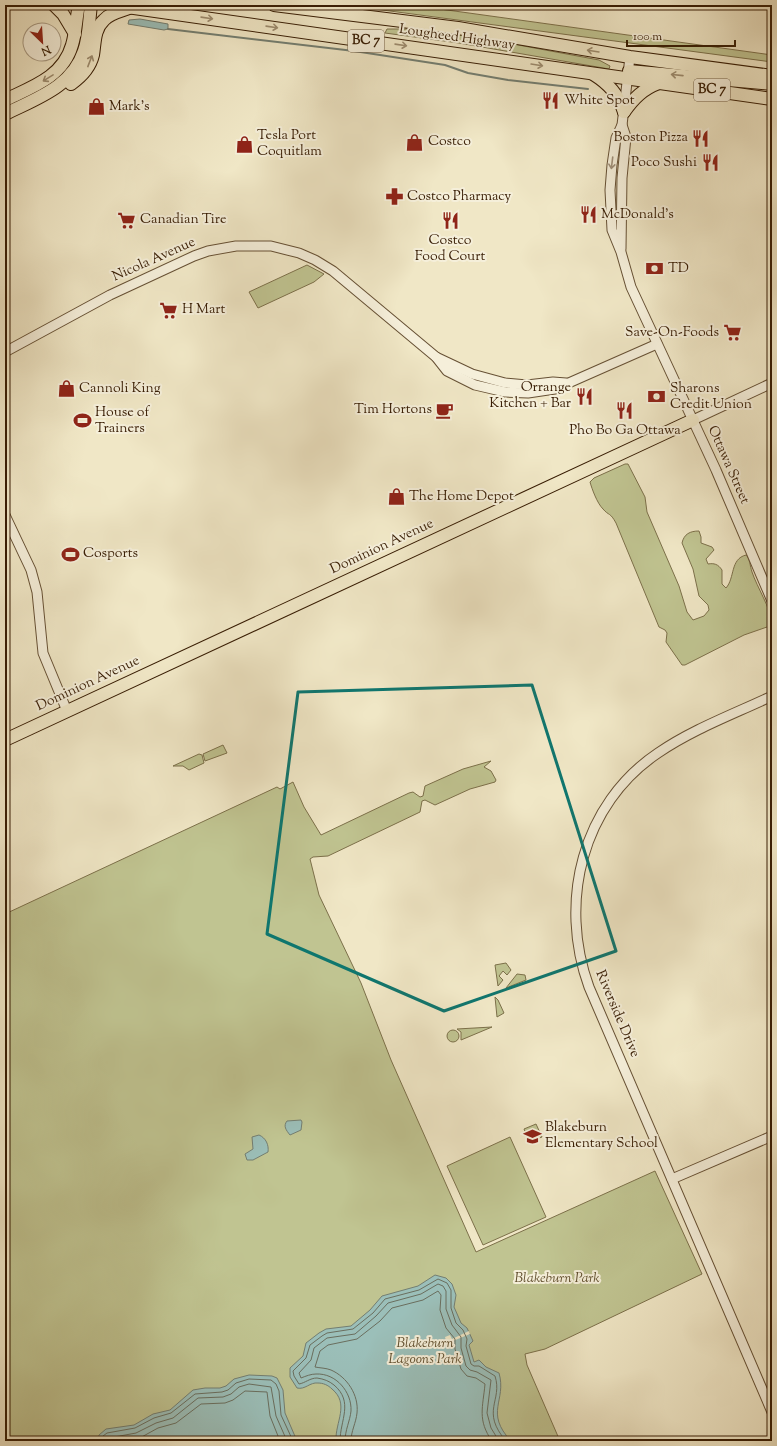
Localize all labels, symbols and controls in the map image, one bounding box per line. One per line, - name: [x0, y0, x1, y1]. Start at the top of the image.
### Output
- one-way arrow: [200, 14, 213, 22]
- street label: Lougheed Highway: [398, 20, 516, 56]
- north arrow: [22, 22, 62, 62]
- scale bar: [627, 22, 735, 48]
- one-way arrow: [266, 23, 279, 31]
- text: 100 m: [633, 28, 662, 46]
- road number: BC 7: [348, 30, 384, 52]
- text: N: [38, 41, 54, 59]
- one-way arrow: [394, 42, 407, 49]
- one-way arrow: [587, 47, 600, 55]
- one-way arrow: [87, 55, 95, 67]
- one-way arrow: [530, 61, 543, 69]
- one-way arrow: [671, 71, 684, 78]
- one-way arrow: [43, 74, 54, 83]
- road number: BC 7: [694, 79, 730, 101]
- restaurant icon: White Spot: [541, 91, 561, 111]
- place label: White Spot: [564, 91, 635, 111]
- shop icon: Mark's: [86, 97, 106, 117]
- place label: Mark's: [109, 97, 149, 117]
- place label: Tesla Port Coquitlam: [257, 126, 322, 162]
- place label: Boston Pizza: [614, 128, 689, 148]
- restaurant icon: Boston Pizza: [691, 128, 711, 148]
- shop icon: Costco: [405, 132, 425, 152]
- place label: Costco: [428, 132, 471, 152]
- shop icon: Tesla Port Coquitlam: [234, 134, 254, 154]
- place label: Poco Sushi: [631, 153, 697, 173]
- restaurant icon: Poco Sushi: [700, 153, 720, 173]
- one-way arrow: [609, 156, 616, 169]
- pharmacy icon: Costco Pharmacy: [384, 187, 404, 207]
- place label: Costco Pharmacy: [407, 187, 511, 207]
- restaurant icon: McDonald's: [578, 205, 598, 225]
- place label: McDonald's: [601, 205, 674, 225]
- supermarket icon: Canadian Tire: [117, 210, 137, 230]
- place label: Canadian Tire: [140, 210, 227, 230]
- restaurant icon: Costco Food Court: [440, 211, 460, 231]
- place label: Costco Food Court: [415, 231, 485, 267]
- street label: Nicola Avenue: [109, 233, 199, 287]
- bank icon: TD: [645, 259, 665, 279]
- place label: TD: [668, 259, 689, 279]
- supermarket icon: H Mart: [159, 300, 179, 320]
- place label: H Mart: [182, 300, 225, 320]
- place label: Save-On-Foods: [625, 323, 719, 343]
- supermarket icon: Save-On-Foods: [722, 323, 742, 343]
- place label: Orrange Kitchen + Bar: [489, 378, 572, 414]
- shop icon: Cannoli King: [56, 379, 76, 399]
- place label: Cannoli King: [79, 379, 161, 399]
- place label: Sharons Credit Union: [670, 379, 752, 415]
- restaurant icon: Orrange Kitchen + Bar: [574, 386, 594, 406]
- bank icon: Sharons Credit Union: [647, 387, 667, 407]
- place label: Tim Hortons: [354, 400, 432, 420]
- cafe icon: Tim Hortons: [435, 400, 455, 420]
- restaurant icon: Pho Bo Ga Ottawa: [615, 401, 635, 421]
- place label: House of Trainers: [95, 403, 150, 439]
- sports icon: House of Trainers: [72, 411, 92, 431]
- place label: Pho Bo Ga Ottawa: [569, 421, 681, 441]
- street label: Ottawa Street: [702, 423, 754, 508]
- shop icon: The Home Depot: [386, 487, 406, 507]
- place label: The Home Depot: [409, 487, 514, 507]
- street label: Dominion Avenue: [327, 514, 437, 580]
- sports icon: Cosports: [60, 544, 80, 564]
- place label: Cosports: [83, 544, 138, 564]
- street label: Dominion Avenue: [33, 651, 143, 717]
- street label: Riverside Drive: [590, 967, 644, 1061]
- place label: Blakeburn Elementary School: [545, 1118, 658, 1154]
- school or university icon: Blakeburn Elementary School: [522, 1126, 542, 1146]
- park label: Blakeburn Park: [515, 1269, 600, 1289]
- park label: Blakeburn Lagoons Park: [388, 1334, 462, 1370]

